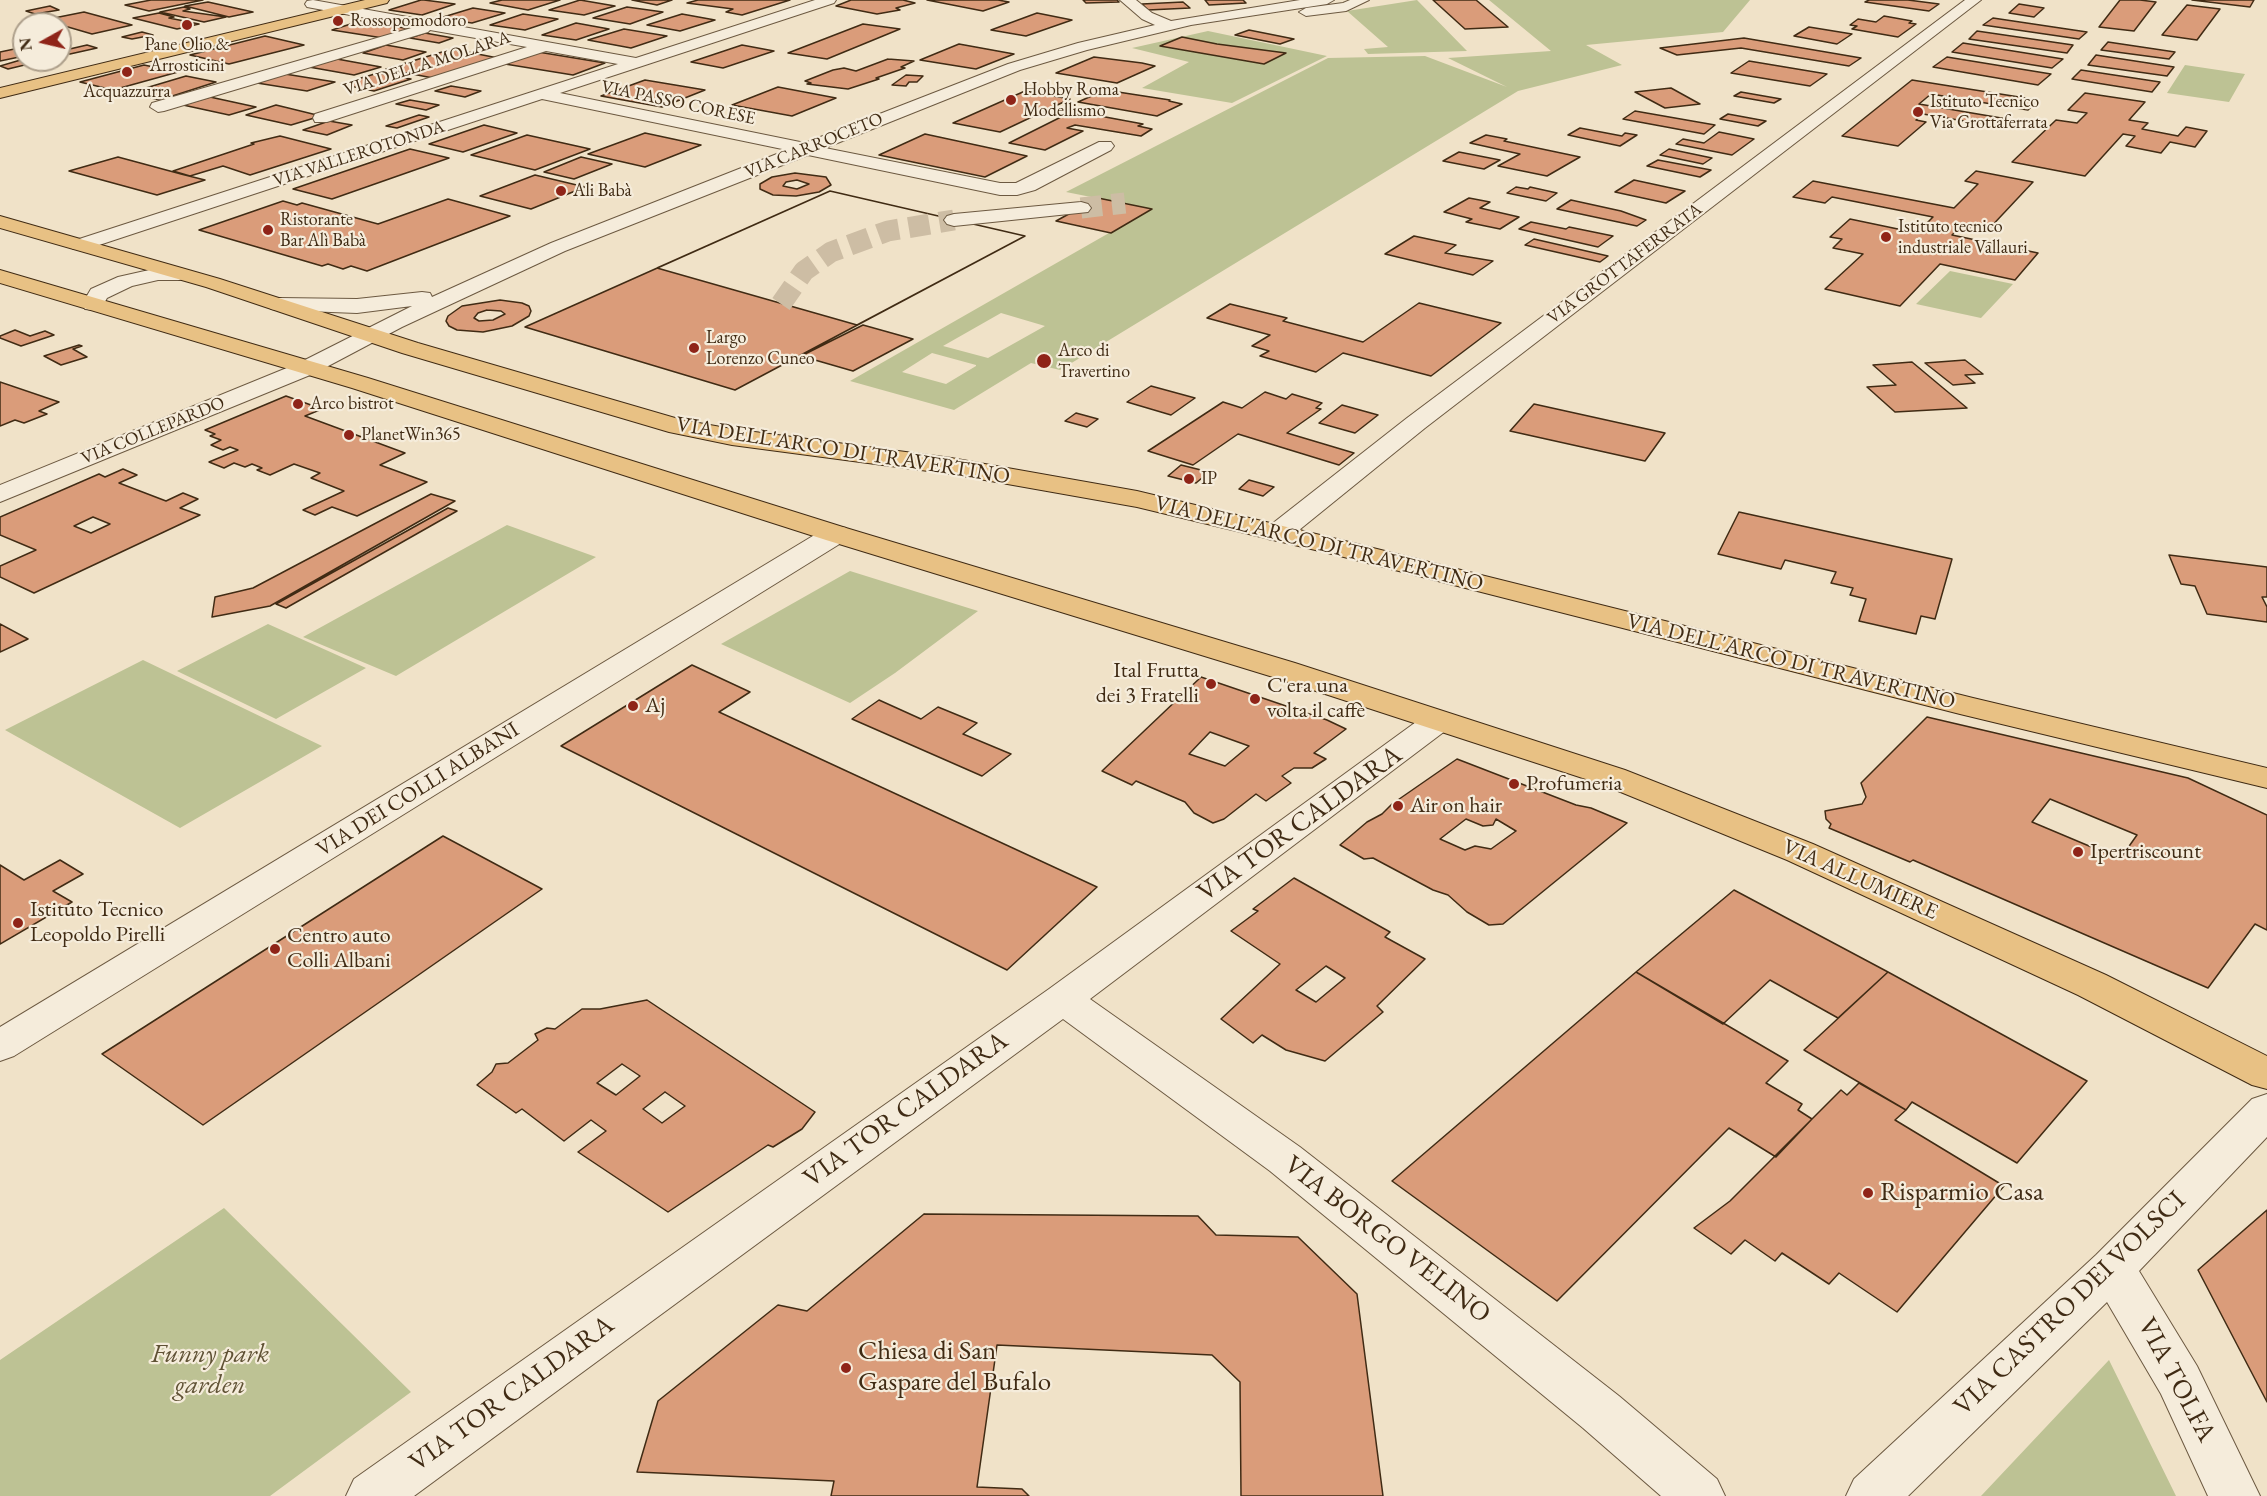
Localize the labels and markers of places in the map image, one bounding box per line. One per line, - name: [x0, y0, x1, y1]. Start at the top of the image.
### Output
- place label: Rossopomodoro: [350, 10, 466, 32]
- marker: Rossopomodoro: [331, 14, 345, 28]
- marker: Pane Olio & Arrosticini: [180, 18, 194, 32]
- place label: Pane Olio & Arrosticini: [145, 34, 229, 76]
- marker: Acquazzurra: [120, 65, 134, 79]
- place label: Hobby Roma Modellismo: [1023, 79, 1119, 122]
- place label: Acquazzurra: [83, 81, 171, 103]
- place label: Istituto Tecnico Via Grottaferrata: [1930, 91, 2048, 134]
- marker: Hobby Roma Modellismo: [1004, 93, 1018, 107]
- marker: Istituto Tecnico Via Grottaferrata: [1911, 105, 1925, 119]
- place label: Ali Babà: [573, 180, 632, 202]
- marker: Ali Babà: [554, 184, 568, 198]
- place label: Ristorante Bar Alì Babà: [280, 209, 366, 252]
- place label: Istituto tecnico industriale Vallauri: [1898, 216, 2028, 258]
- marker: Ristorante Bar Alì Babà: [261, 223, 275, 237]
- marker: Istituto tecnico industriale Vallauri: [1879, 230, 1893, 244]
- place label: Largo Lorenzo Cuneo: [706, 327, 815, 370]
- place label: Arco di Travertino: [1058, 340, 1130, 382]
- marker: Largo Lorenzo Cuneo: [687, 341, 701, 355]
- marker: Arco di Travertino: [1035, 352, 1053, 370]
- place label: Arco bistrot: [310, 393, 394, 415]
- marker: Arco bistrot: [291, 397, 305, 411]
- place label: PlanetWin365: [361, 424, 461, 446]
- marker: PlanetWin365: [342, 428, 356, 442]
- place label: IP: [1201, 468, 1217, 490]
- marker: IP: [1182, 472, 1196, 486]
- place label: Ital Frutta dei 3 Fratelli: [1096, 658, 1199, 710]
- place label: C'era una volta il caffè: [1267, 673, 1365, 724]
- marker: Ital Frutta dei 3 Fratelli: [1204, 677, 1218, 691]
- marker: C'era una volta il caffè: [1248, 692, 1262, 706]
- place label: Aj: [645, 693, 665, 719]
- marker: Aj: [626, 699, 640, 713]
- place label: Profumeria: [1526, 771, 1622, 797]
- marker: Profumeria: [1507, 777, 1521, 791]
- place label: Air on hair: [1410, 793, 1502, 819]
- marker: Air on hair: [1391, 799, 1405, 813]
- place label: Ipertriscount: [2090, 839, 2201, 865]
- marker: Ipertriscount: [2071, 845, 2085, 859]
- place label: Istituto Tecnico Leopoldo Pirelli: [30, 897, 165, 948]
- marker: Istituto Tecnico Leopoldo Pirelli: [11, 916, 25, 930]
- place label: Centro auto Colli Albani: [287, 923, 391, 974]
- marker: Centro auto Colli Albani: [268, 942, 282, 956]
- place label: Risparmio Casa: [1880, 1177, 2044, 1209]
- marker: Risparmio Casa: [1861, 1186, 1875, 1200]
- place label: Chiesa di San Gaspare del Bufalo: [858, 1336, 1051, 1399]
- marker: Chiesa di San Gaspare del Bufalo: [839, 1361, 853, 1375]

